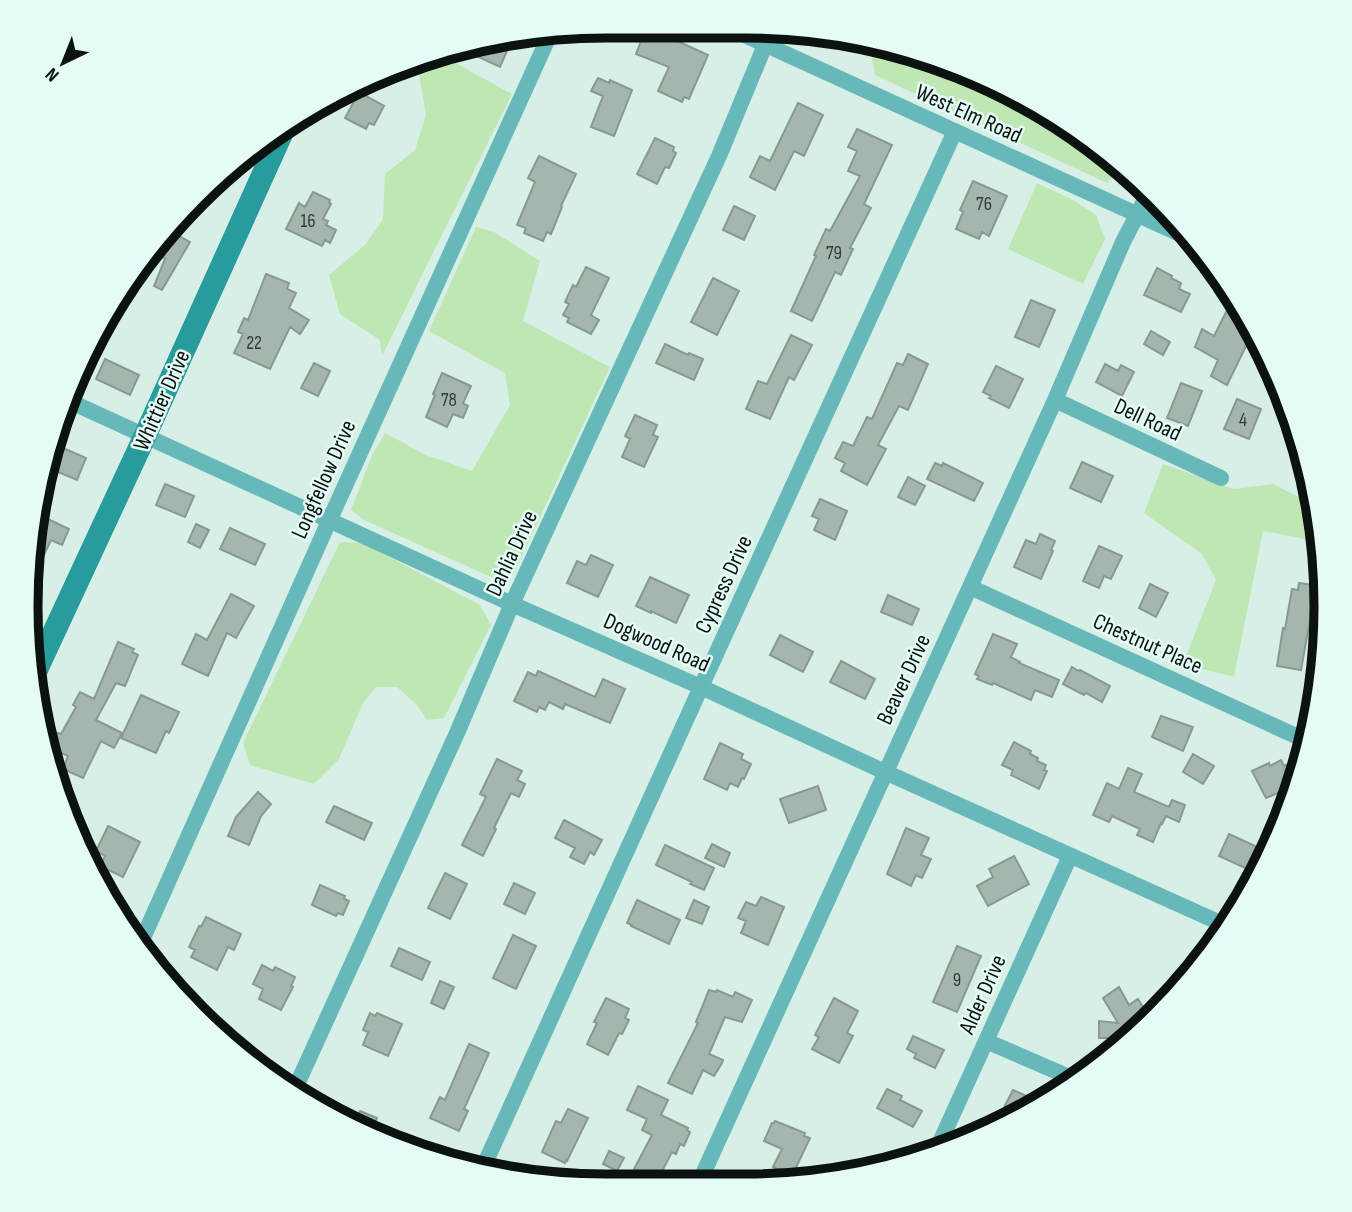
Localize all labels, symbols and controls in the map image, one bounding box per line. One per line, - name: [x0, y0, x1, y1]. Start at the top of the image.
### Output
- north arrow: [28, 28, 98, 98]
- text: N: [41, 62, 64, 86]
- street label: West Elm Road: [911, 78, 1026, 150]
- house number: 76: [976, 193, 992, 216]
- house number: 16: [301, 210, 315, 233]
- house number: 79: [826, 242, 842, 265]
- house number: 22: [246, 332, 262, 355]
- street label: Whittier Drive: [127, 346, 196, 455]
- house number: 78: [441, 389, 457, 412]
- street label: Dell Road: [1109, 392, 1186, 448]
- house number: 4: [1239, 409, 1247, 432]
- street label: Longfellow Drive: [285, 416, 363, 543]
- street label: Dahlia Drive: [480, 506, 544, 601]
- street label: Cypress Drive: [689, 531, 759, 638]
- street label: Dogwood Road: [599, 607, 714, 679]
- street label: Chestnut Place: [1089, 607, 1207, 680]
- street label: Beaver Drive: [871, 630, 937, 729]
- street label: Alder Drive: [953, 950, 1013, 1039]
- house number: 9: [953, 969, 961, 992]

